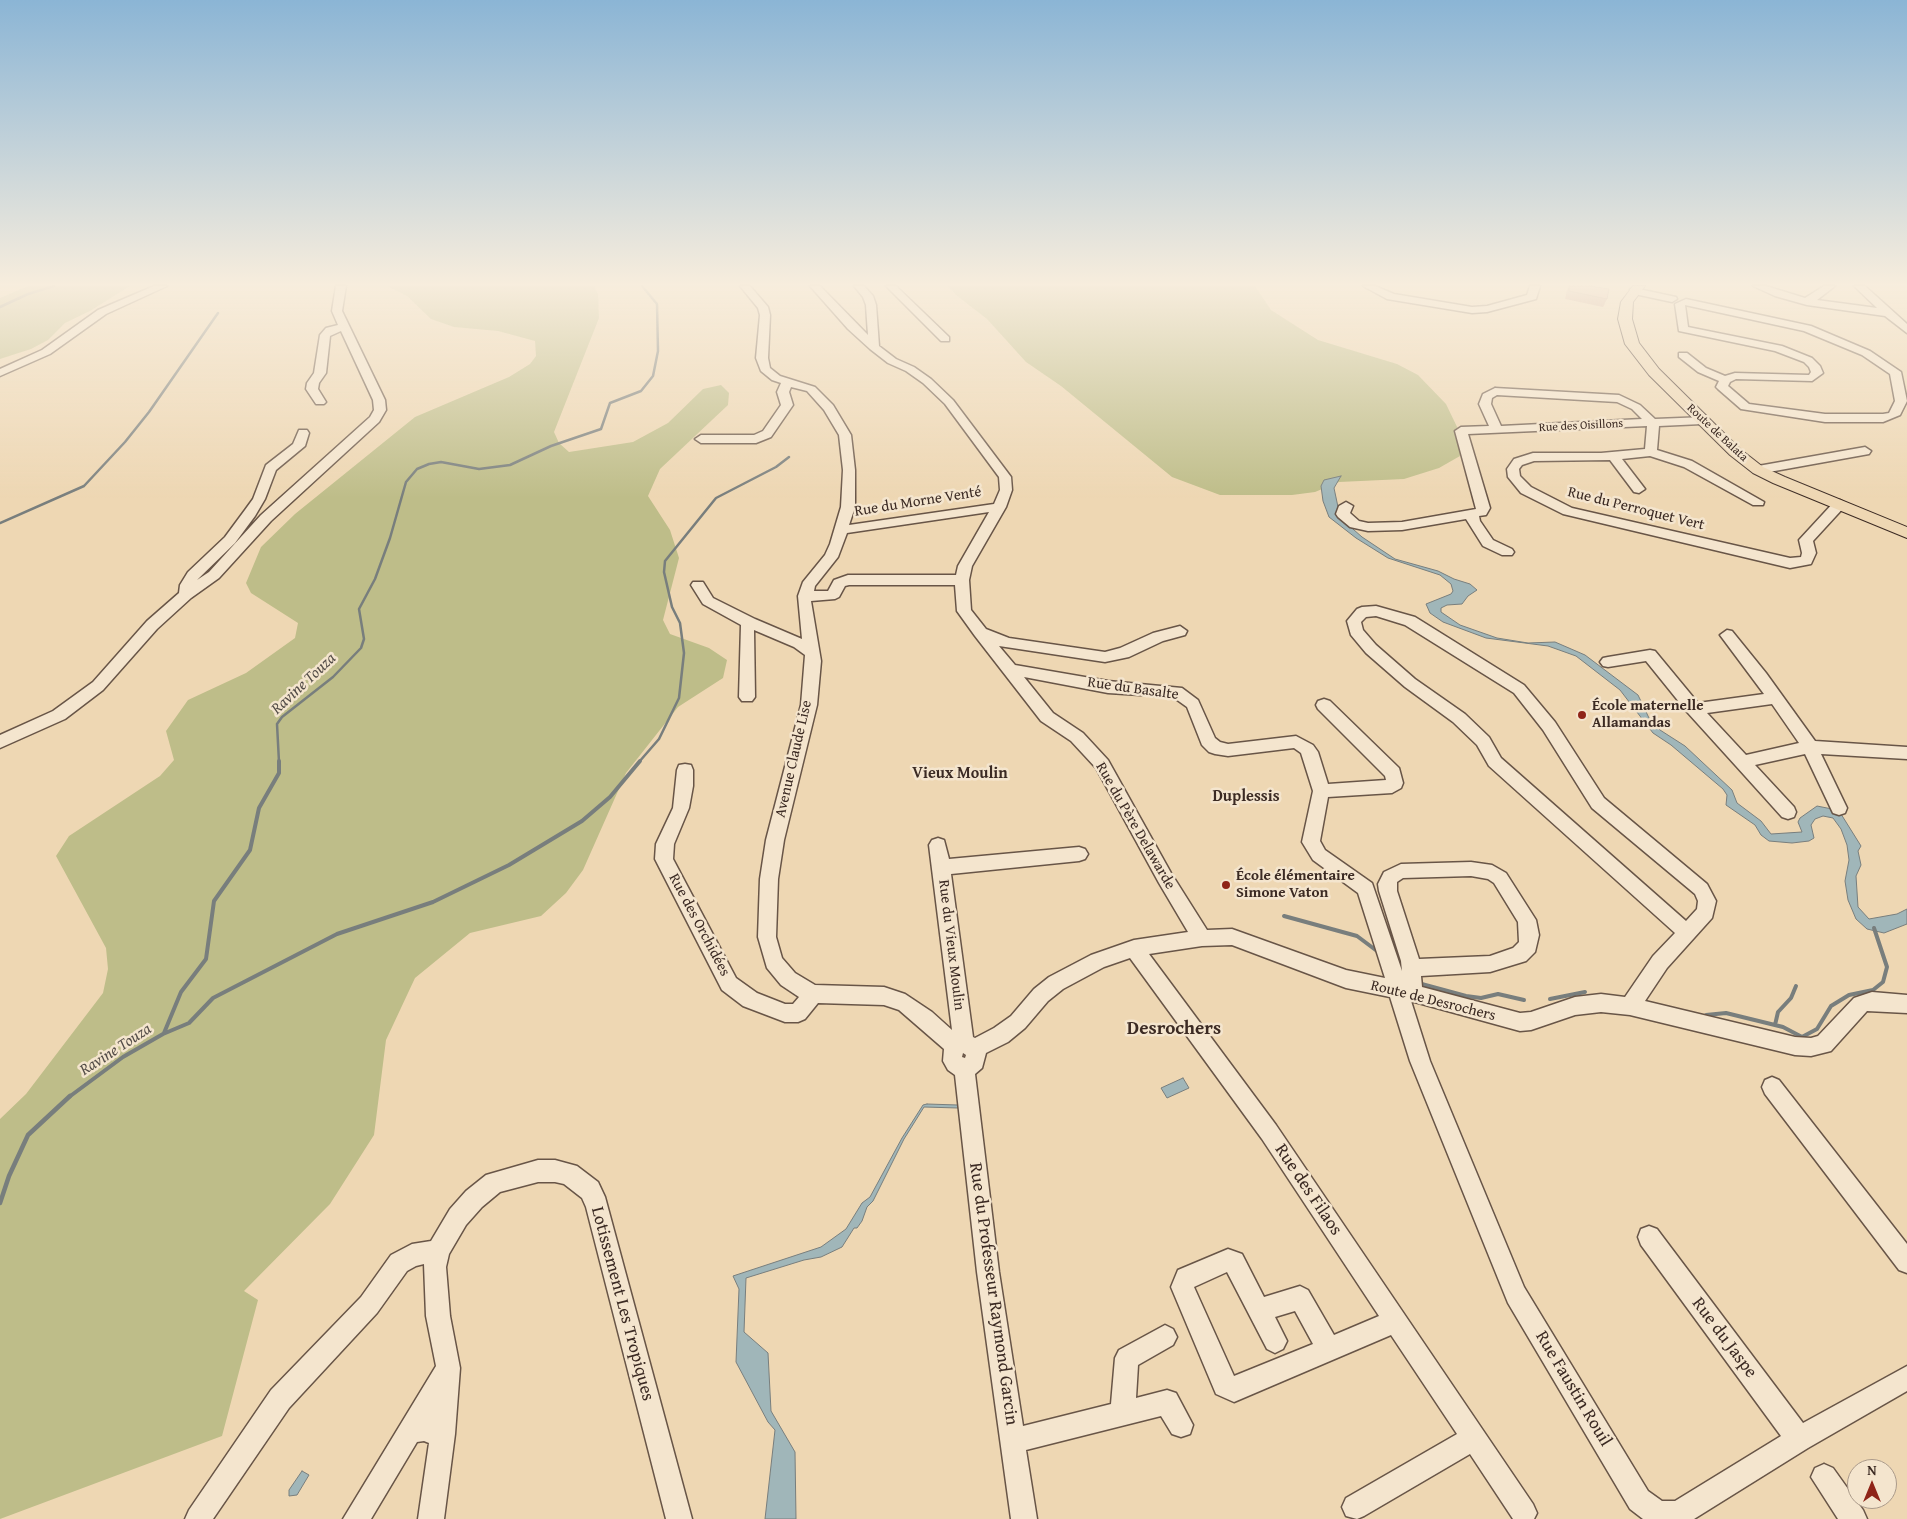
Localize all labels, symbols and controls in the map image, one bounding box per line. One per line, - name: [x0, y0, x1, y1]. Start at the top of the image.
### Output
- street label: Route de Balata: [1684, 401, 1750, 465]
- street label: Rue des Oisillons: [1539, 417, 1623, 435]
- street label: Rue du Morne Venté: [853, 483, 983, 521]
- street label: Rue du Perroquet Vert: [1566, 483, 1706, 535]
- water label: Ravine Touza: [268, 649, 340, 719]
- street label: Rue du Basalte: [1086, 674, 1180, 704]
- place label: École maternelle Allamandas: [1592, 697, 1704, 732]
- street label: Avenue Claude Lise: [772, 699, 816, 819]
- marker: École maternelle Allamandas: [1576, 709, 1588, 721]
- street label: Rue du Père Delawarde: [1091, 759, 1179, 893]
- district label: Vieux Moulin: [912, 764, 1008, 784]
- district label: Duplessis: [1212, 787, 1280, 807]
- place label: École élémentaire Simone Vaton: [1236, 867, 1355, 902]
- street label: Rue des Orchidées: [664, 871, 734, 979]
- street label: Rue du Vieux Moulin: [934, 879, 968, 1011]
- marker: École élémentaire Simone Vaton: [1220, 879, 1232, 891]
- street label: Route de Desrochers: [1369, 977, 1497, 1025]
- district label: Desrochers: [1127, 1018, 1221, 1040]
- water label: Ravine Touza: [77, 1020, 155, 1080]
- street label: Rue des Filaos: [1270, 1140, 1346, 1240]
- street label: Rue du Professeur Raymond Garcin: [964, 1161, 1022, 1427]
- street label: Lotissement Les Tropiques: [586, 1205, 658, 1403]
- street label: Rue du Jaspe: [1687, 1293, 1761, 1383]
- street label: Rue Faustin Rouil: [1530, 1327, 1616, 1451]
- north arrow: [1847, 1459, 1897, 1509]
- text: N: [1867, 1460, 1877, 1480]

